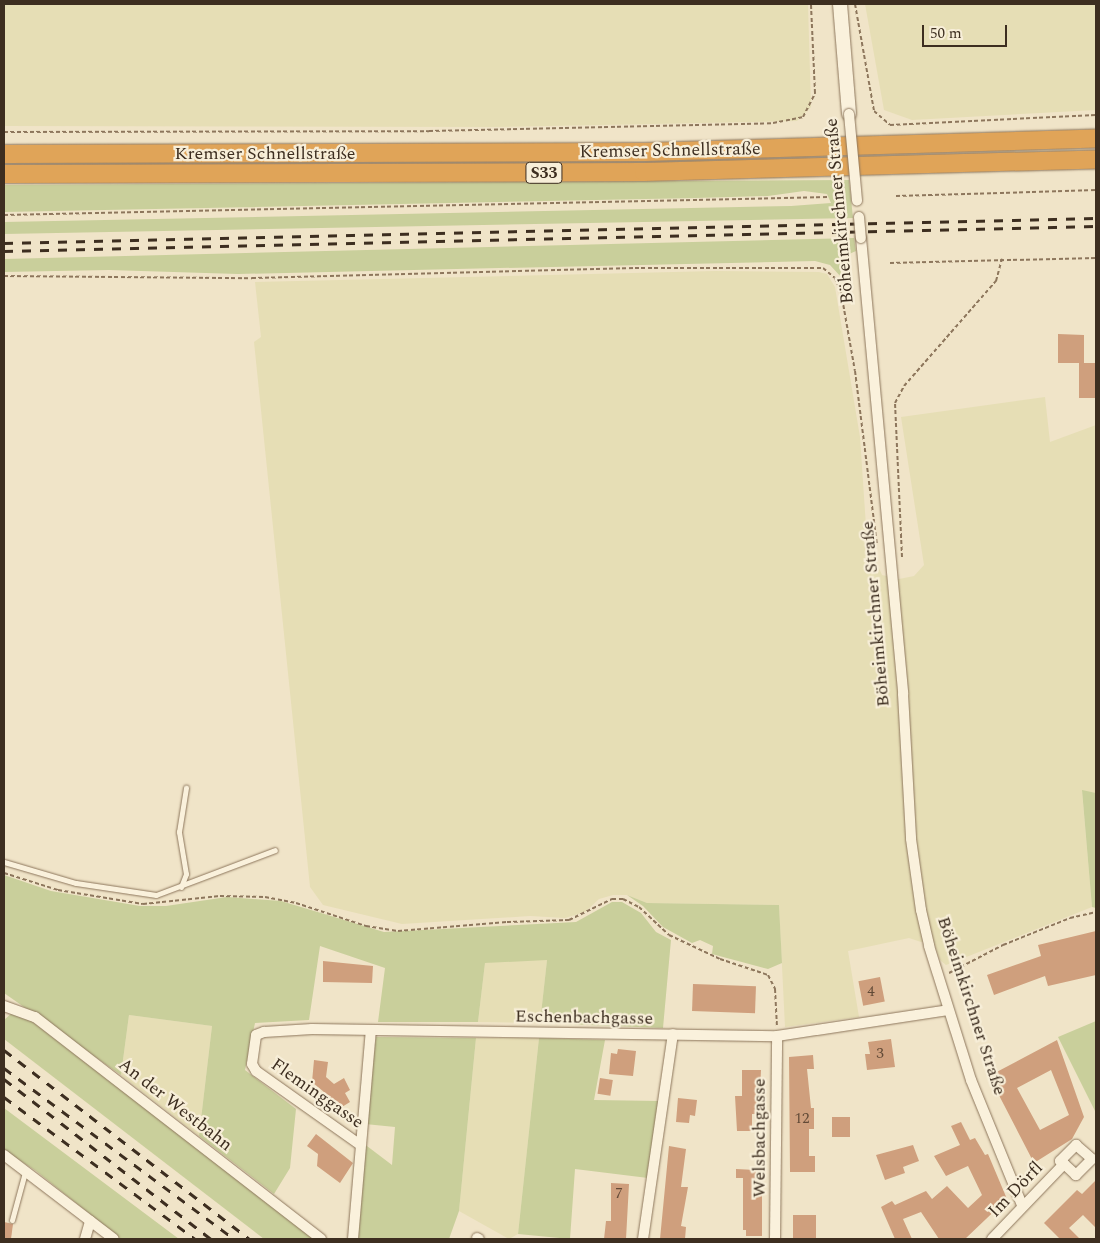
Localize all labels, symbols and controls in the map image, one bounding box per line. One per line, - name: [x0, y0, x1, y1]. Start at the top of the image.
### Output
- scale bar: [925, 15, 1010, 47]
- text: 50 m: [930, 22, 962, 45]
- street label: Böheimkirchner Straße: [821, 117, 859, 305]
- street label: Kremser Schnellstraße: [579, 139, 761, 163]
- street label: Kremser Schnellstraße: [174, 143, 356, 165]
- road number: S33: [525, 160, 563, 187]
- street label: Böheimkirchner Straße: [857, 520, 895, 708]
- street label: Böheimkirchner Straße: [932, 914, 1010, 1098]
- house number: 4: [867, 983, 875, 1001]
- street label: Eschenbachgasse: [515, 1006, 653, 1030]
- house number: 3: [876, 1045, 884, 1063]
- street label: An der Westbahn: [114, 1054, 236, 1156]
- street label: Fleminggasse: [267, 1054, 367, 1134]
- street label: Welsbachgasse: [749, 1078, 771, 1198]
- house number: 12: [795, 1110, 809, 1128]
- street label: Im Dörfl: [984, 1158, 1048, 1222]
- house number: 7: [615, 1185, 623, 1203]

